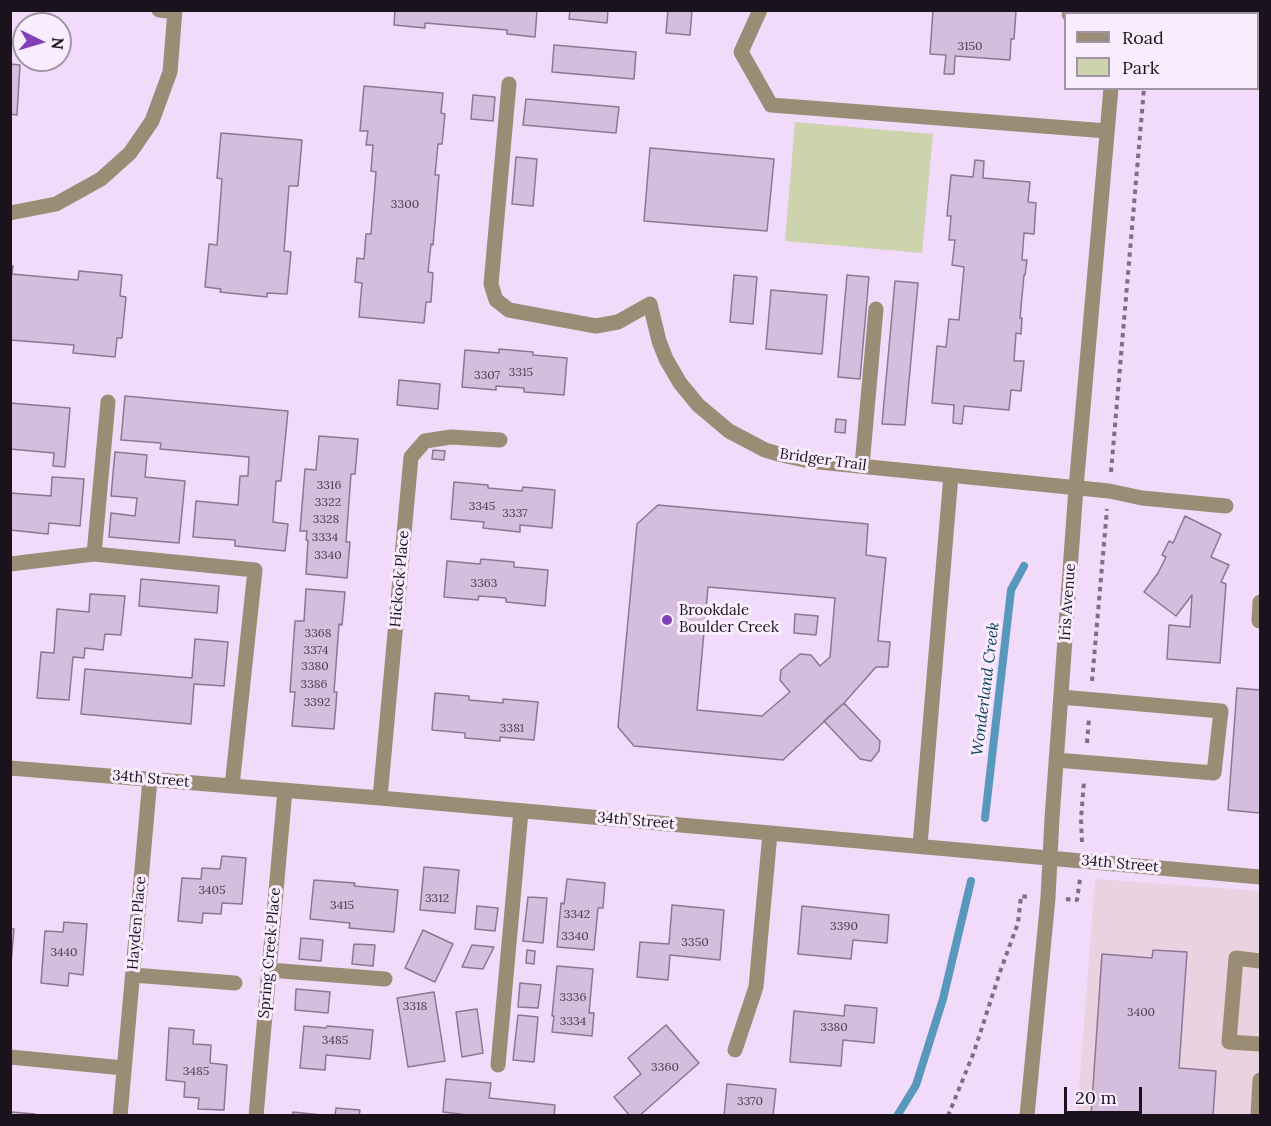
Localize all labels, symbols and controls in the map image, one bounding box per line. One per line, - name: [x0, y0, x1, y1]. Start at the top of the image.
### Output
- north arrow: [12, 12, 72, 72]
- legend: [1064, 12, 1259, 90]
- text: Road: [1122, 26, 1164, 49]
- text: N: [47, 36, 68, 50]
- house number: 3150: [957, 40, 983, 54]
- text: Park: [1122, 56, 1159, 79]
- house number: 3300: [391, 198, 419, 212]
- house number: 3315: [509, 366, 533, 380]
- house number: 3307: [474, 369, 500, 383]
- street label: Bridger Trail: [778, 445, 868, 475]
- house number: 3316: [317, 479, 341, 493]
- house number: 3322: [315, 496, 341, 510]
- house number: 3345: [469, 500, 495, 514]
- house number: 3337: [502, 507, 528, 521]
- house number: 3328: [313, 513, 339, 527]
- street label: Hickock Place: [387, 530, 413, 628]
- house number: 3334: [312, 531, 338, 545]
- house number: 3340: [314, 549, 342, 563]
- street label: Iris Avenue: [1056, 563, 1080, 641]
- house number: 3363: [471, 577, 497, 591]
- place label: Brookdale Boulder Creek: [679, 602, 779, 637]
- marker: Brookdale Boulder Creek: [660, 613, 674, 627]
- water label: Wonderland Creek: [968, 621, 1004, 757]
- house number: 3368: [304, 627, 332, 641]
- house number: 3374: [304, 644, 328, 658]
- house number: 3380: [301, 660, 329, 674]
- house number: 3386: [300, 678, 328, 692]
- house number: 3392: [304, 696, 330, 710]
- house number: 3381: [500, 722, 524, 736]
- street label: 34th Street: [111, 767, 191, 791]
- street label: 34th Street: [596, 809, 676, 833]
- street label: 34th Street: [1080, 852, 1160, 876]
- street label: Hayden Place: [124, 875, 150, 971]
- house number: 3405: [198, 884, 226, 898]
- street label: Spring Creek Place: [255, 887, 285, 1019]
- house number: 3312: [425, 892, 449, 906]
- house number: 3415: [330, 899, 354, 913]
- house number: 3342: [564, 908, 590, 922]
- house number: 3390: [830, 920, 858, 934]
- house number: 3340: [561, 930, 589, 944]
- house number: 3350: [681, 936, 709, 950]
- house number: 3440: [50, 946, 78, 960]
- house number: 3336: [560, 991, 586, 1005]
- house number: 3318: [403, 1000, 427, 1014]
- house number: 3400: [1127, 1006, 1155, 1020]
- house number: 3334: [560, 1015, 586, 1029]
- house number: 3380: [820, 1021, 848, 1035]
- house number: 3485: [322, 1034, 348, 1048]
- house number: 3360: [651, 1061, 679, 1075]
- house number: 3485: [183, 1065, 209, 1079]
- scale bar: [1067, 1075, 1145, 1113]
- text: 20 m: [1075, 1086, 1117, 1109]
- house number: 3370: [737, 1095, 763, 1109]

